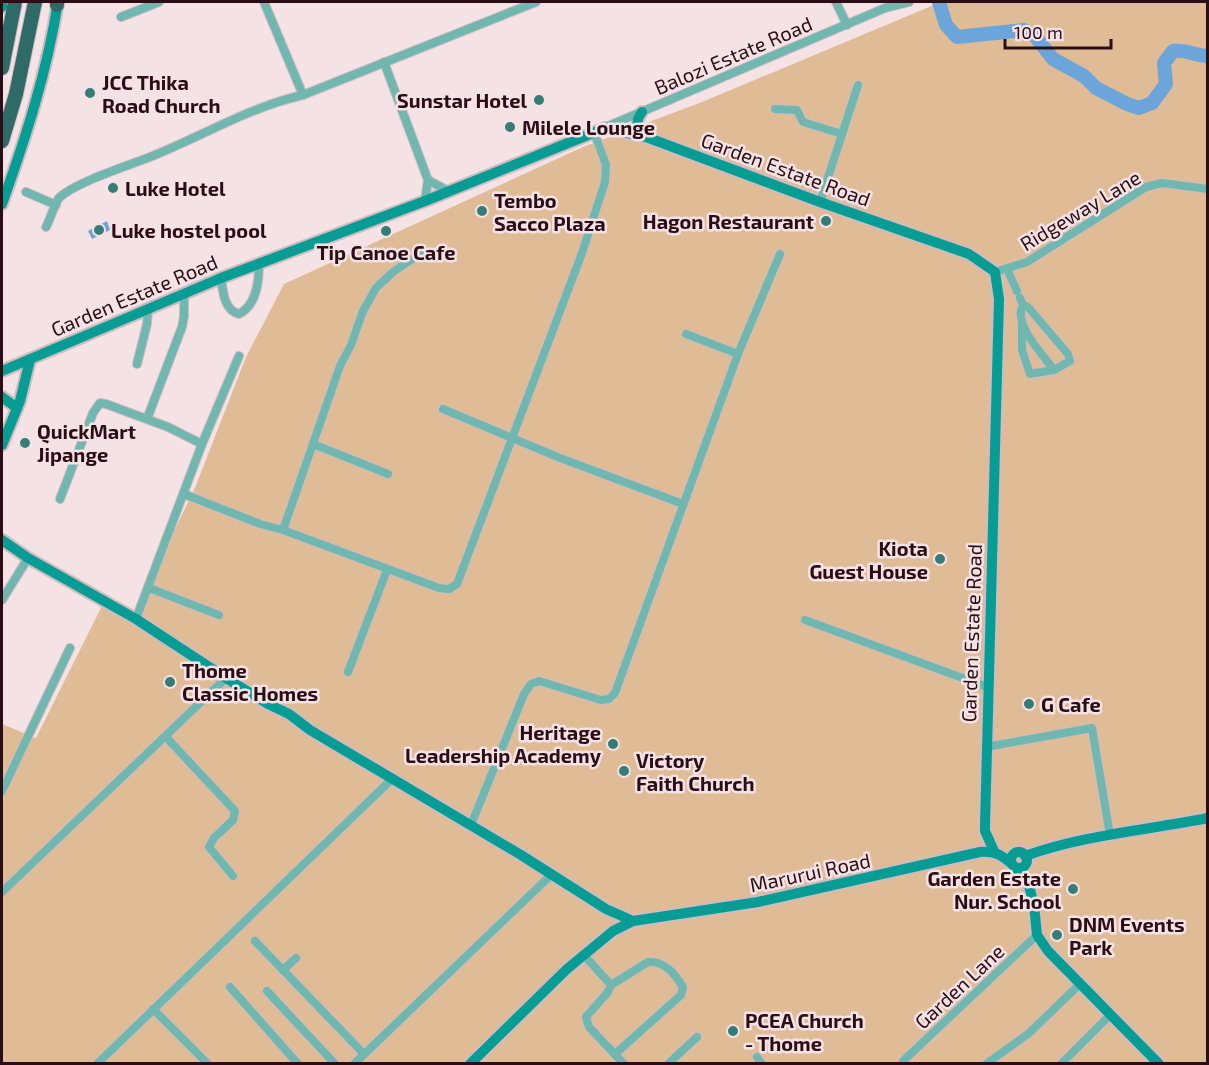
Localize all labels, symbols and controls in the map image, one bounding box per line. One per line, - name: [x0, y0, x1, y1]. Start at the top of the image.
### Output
- street label: Balozi Estate Road: [650, 11, 816, 99]
- scale bar: [1005, 12, 1112, 50]
- text: 100 m: [1014, 21, 1063, 43]
- place label: JCC Thika Road Church: [102, 70, 221, 117]
- marker: JCC Thika Road Church: [83, 86, 97, 100]
- place label: Sunstar Hotel: [397, 88, 527, 112]
- marker: Sunstar Hotel: [532, 93, 546, 107]
- place label: Milele Lounge: [522, 115, 655, 139]
- marker: Milele Lounge: [503, 120, 517, 134]
- street label: Garden Estate Road: [698, 127, 874, 211]
- street label: Ridgeway Lane: [1015, 165, 1145, 255]
- place label: Luke Hotel: [125, 176, 226, 200]
- marker: Luke Hotel: [106, 181, 120, 195]
- place label: Tembo Sacco Plaza: [494, 188, 606, 235]
- marker: Tembo Sacco Plaza: [475, 204, 489, 218]
- place label: Hagon Restaurant: [643, 209, 814, 233]
- marker: Hagon Restaurant: [819, 214, 833, 228]
- place label: Luke hostel pool: [111, 218, 267, 242]
- marker: Luke hostel pool: [92, 223, 106, 237]
- marker: Tip Canoe Cafe: [379, 224, 393, 238]
- place label: Tip Canoe Cafe: [317, 240, 455, 264]
- street label: Garden Estate Road: [47, 249, 221, 341]
- place label: QuickMart Jipange: [37, 419, 136, 466]
- marker: QuickMart Jipange: [18, 436, 32, 450]
- place label: Kiota Guest House: [809, 536, 928, 583]
- street label: Garden Estate Road: [956, 543, 986, 723]
- marker: Kiota Guest House: [933, 552, 947, 566]
- place label: Thome Classic Homes: [182, 658, 318, 705]
- marker: Thome Classic Homes: [163, 675, 177, 689]
- place label: G Cafe: [1041, 692, 1101, 716]
- marker: G Cafe: [1022, 697, 1036, 711]
- place label: Heritage Leadership Academy: [405, 720, 602, 768]
- marker: Heritage Leadership Academy: [606, 737, 620, 751]
- place label: Victory Faith Church: [636, 748, 754, 795]
- marker: Victory Faith Church: [617, 764, 631, 778]
- street label: Marurui Road: [747, 847, 873, 897]
- place label: Garden Estate Nur. School: [927, 866, 1061, 913]
- marker: Garden Estate Nur. School: [1066, 882, 1080, 896]
- place label: DNM Events Park: [1069, 912, 1185, 959]
- marker: DNM Events Park: [1050, 928, 1064, 942]
- street label: Garden Lane: [909, 939, 1009, 1033]
- place label: PCEA Church - Thome: [745, 1008, 864, 1055]
- marker: PCEA Church - Thome: [726, 1024, 740, 1038]

